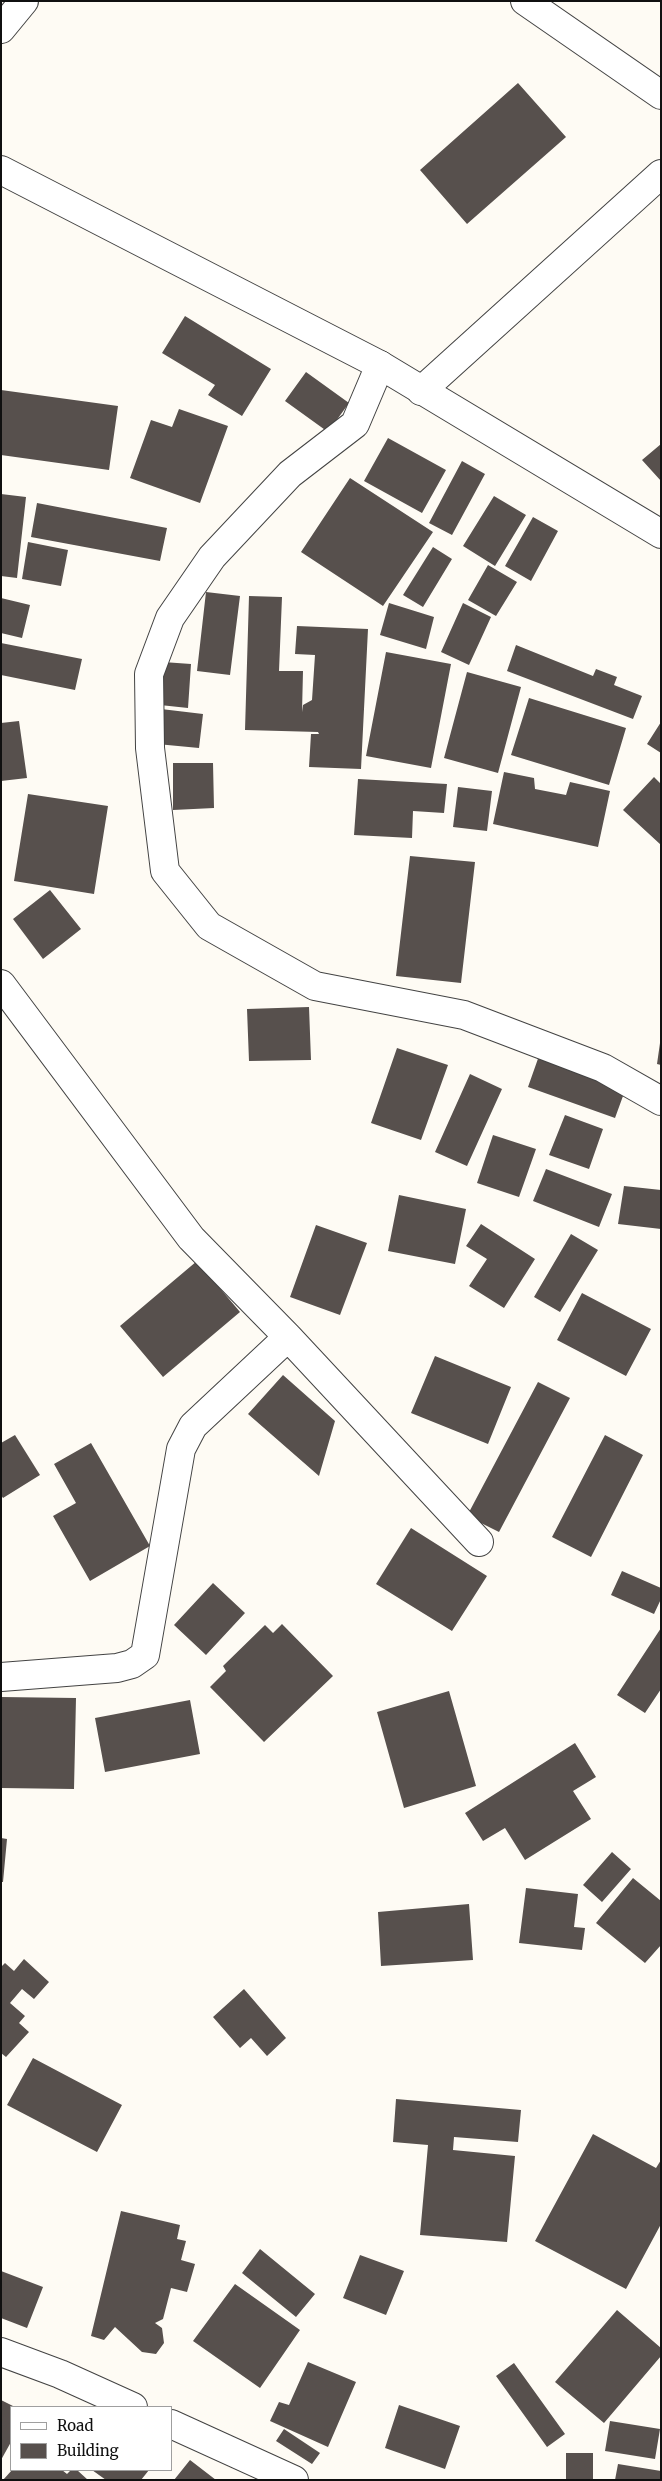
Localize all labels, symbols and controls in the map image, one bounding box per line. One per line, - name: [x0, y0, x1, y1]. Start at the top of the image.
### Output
- legend: [10, 2406, 172, 2471]
- text: Road: [57, 2416, 93, 2435]
- text: Building: [57, 2441, 119, 2460]

